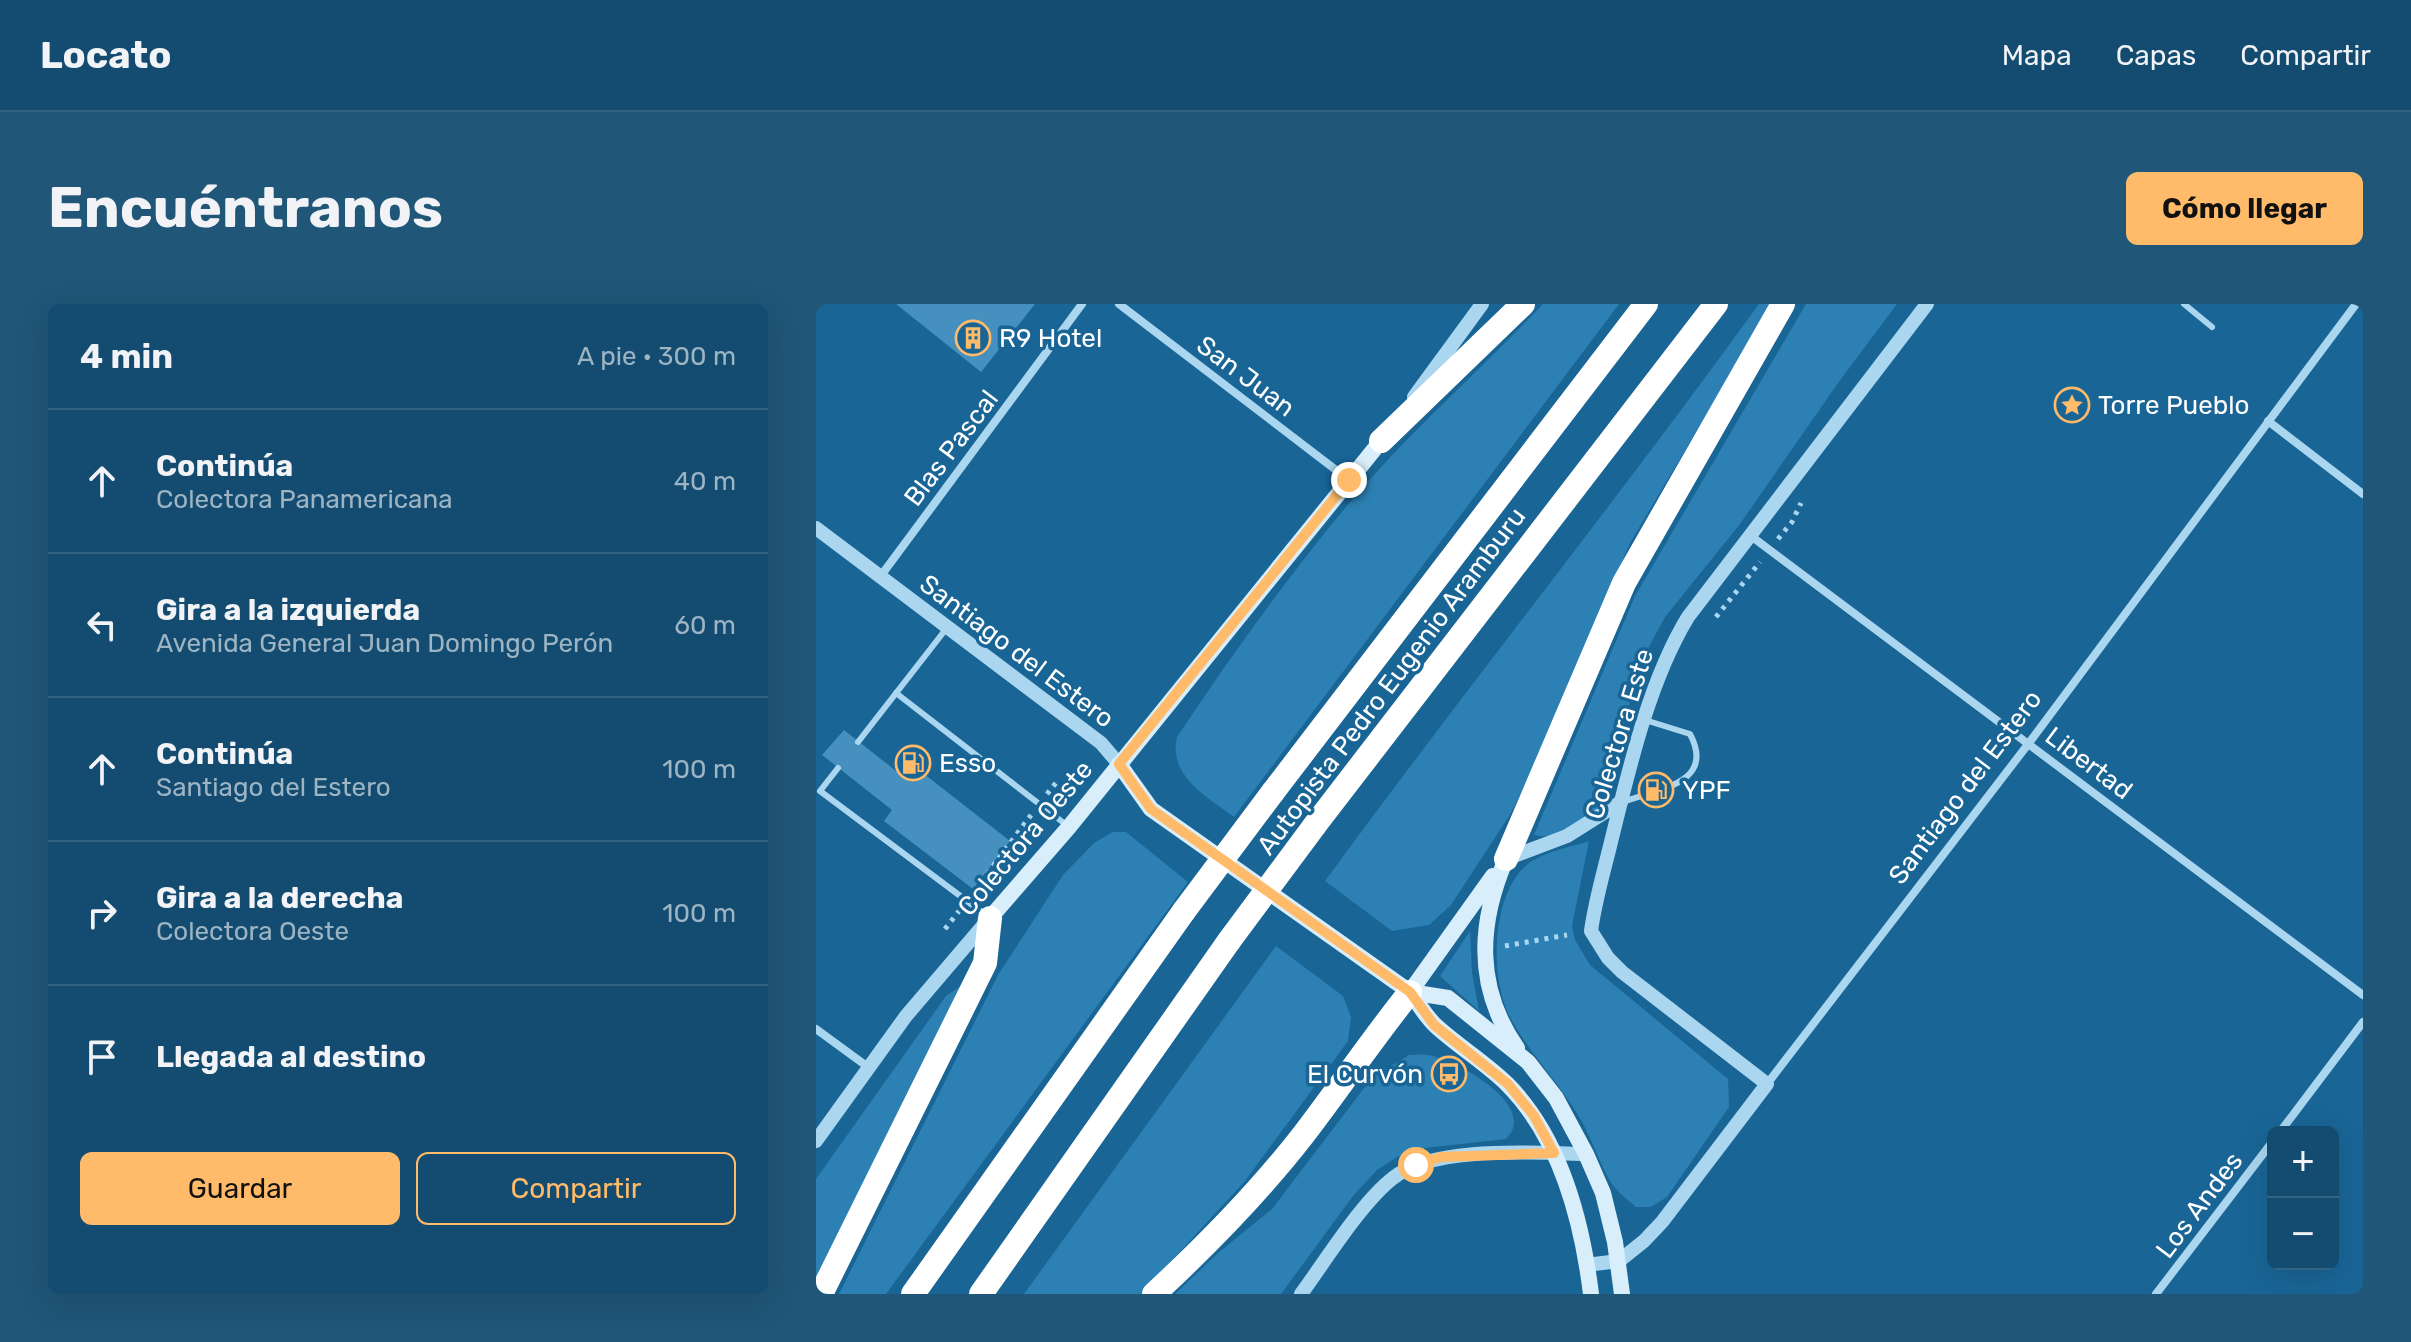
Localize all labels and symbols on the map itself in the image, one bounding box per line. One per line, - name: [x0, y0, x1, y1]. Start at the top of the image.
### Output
- building icon: R9 Hotel: [954, 319, 992, 357]
- place label: R9 Hotel: [999, 323, 1102, 354]
- street label: San Juan: [1191, 329, 1301, 423]
- street label: Blas Pascal: [898, 384, 1005, 512]
- place icon: Torre Pueblo: [2053, 386, 2091, 424]
- place label: Torre Pueblo: [2098, 390, 2250, 421]
- route end: [1331, 462, 1367, 498]
- street label: Autopista Pedro Eugenio Aramburu: [1251, 502, 1532, 861]
- street label: Santiago del Estero: [914, 568, 1120, 734]
- street label: Colectora Este: [1579, 645, 1660, 823]
- street label: Santiago del Estero: [1882, 684, 2048, 890]
- street label: Libertad: [2039, 721, 2138, 806]
- fuel station icon: Esso: [894, 744, 932, 782]
- place label: Esso: [939, 748, 996, 779]
- street label: Colectora Oeste: [951, 754, 1099, 922]
- fuel station icon: YPF: [1637, 771, 1675, 809]
- place label: YPF: [1682, 775, 1731, 806]
- bus stop icon: El Curvón: [1430, 1055, 1468, 1093]
- place label: El Curvón: [1307, 1059, 1423, 1090]
- street label: Los Andes: [2149, 1146, 2249, 1264]
- route start: [1398, 1147, 1434, 1183]

